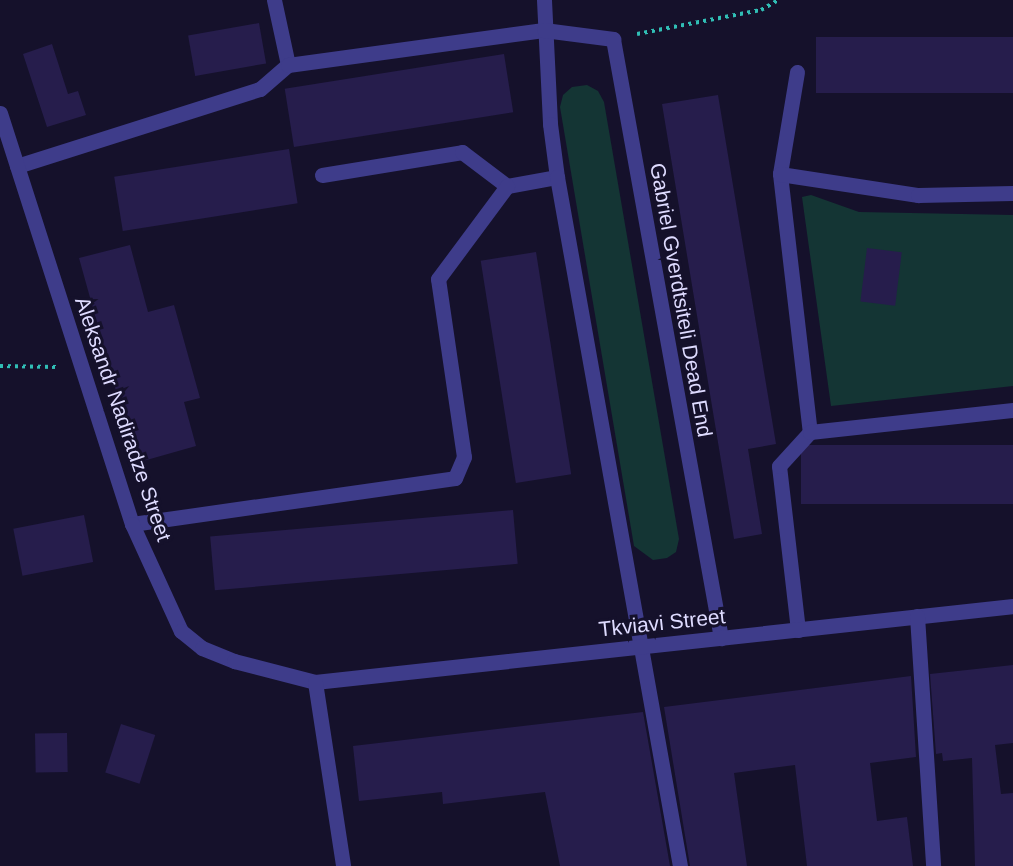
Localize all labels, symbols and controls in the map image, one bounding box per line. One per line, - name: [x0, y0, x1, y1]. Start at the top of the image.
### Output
- street label: Gabriel Gverdtsiteli Dead End: [644, 161, 718, 439]
- street label: Aleksandr Nadiradze Street: [69, 293, 177, 545]
- street label: Tkviavi Street: [597, 604, 727, 642]

